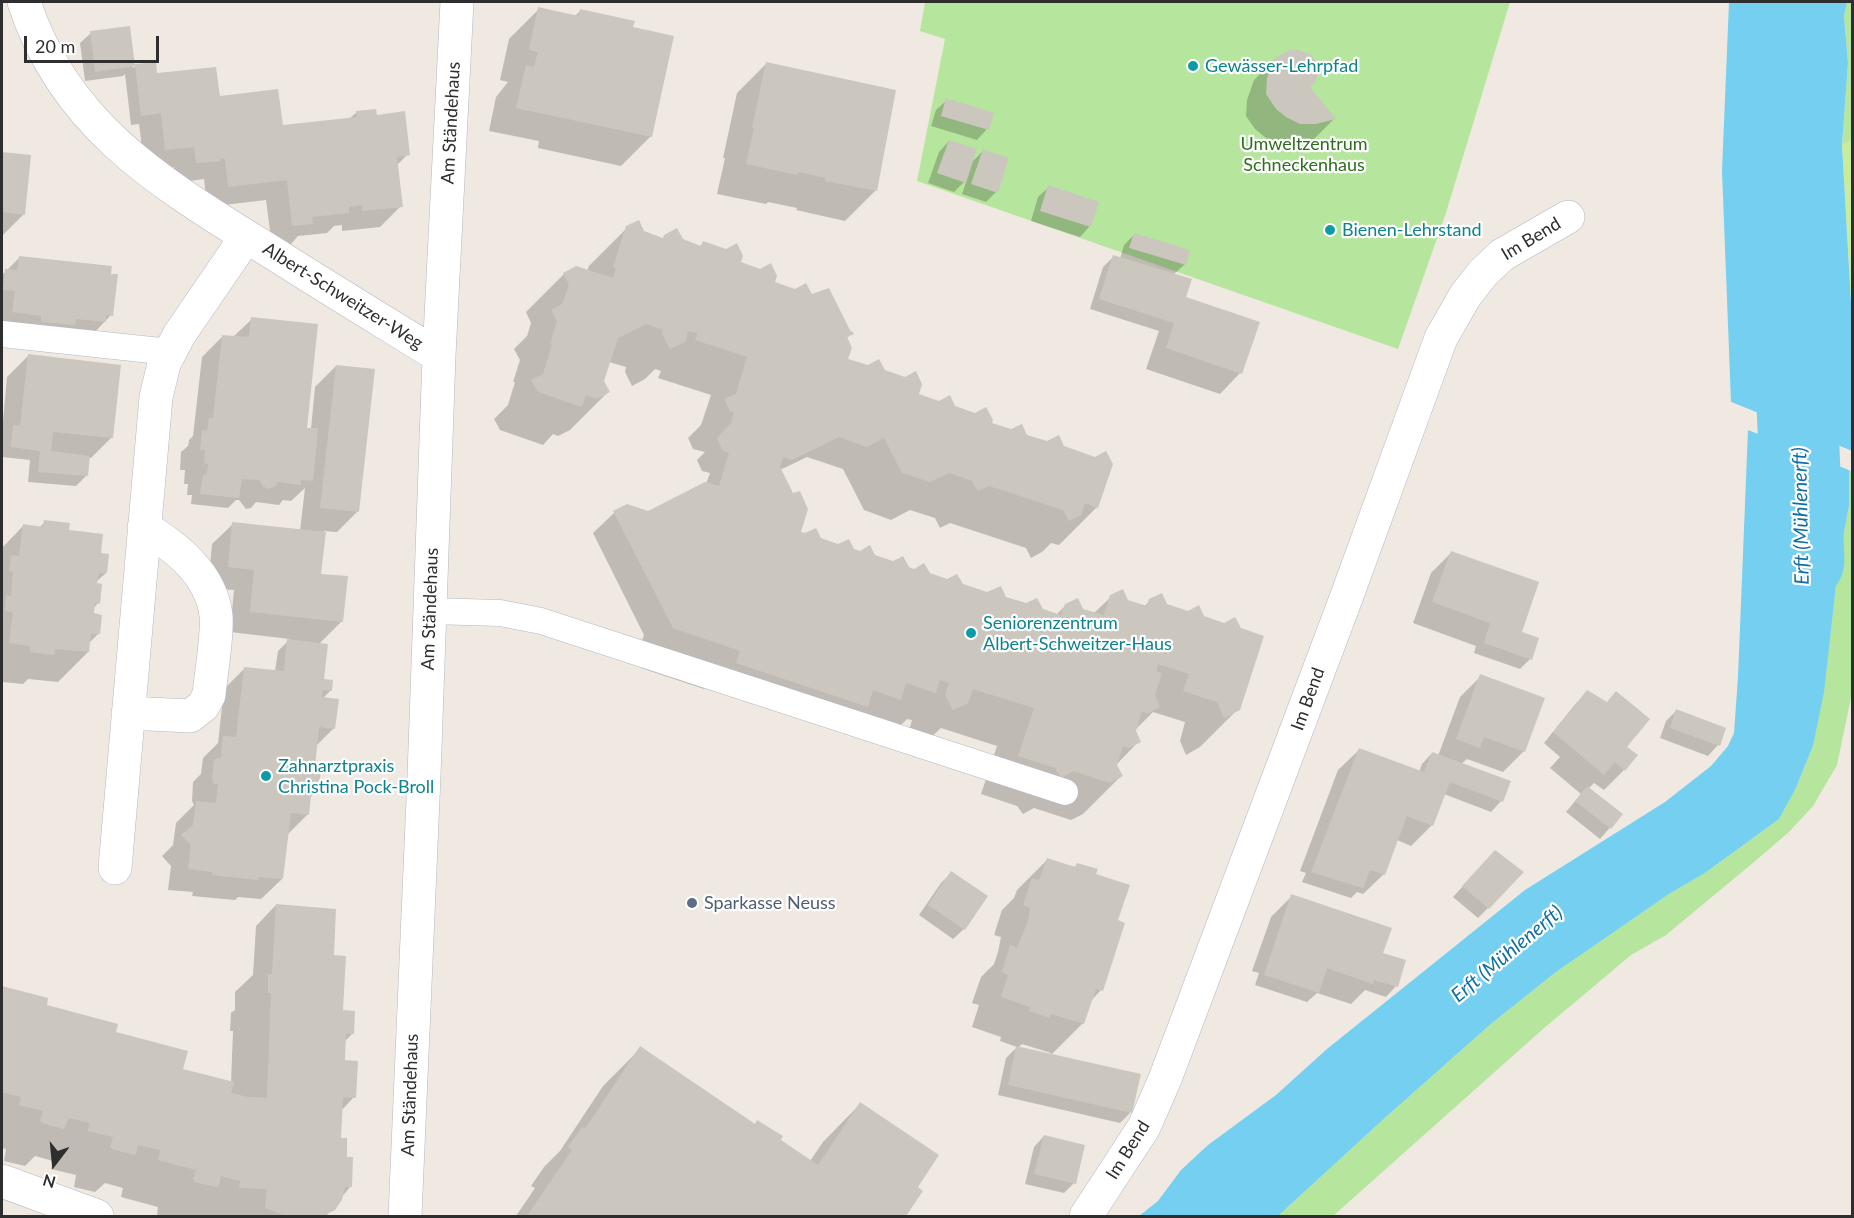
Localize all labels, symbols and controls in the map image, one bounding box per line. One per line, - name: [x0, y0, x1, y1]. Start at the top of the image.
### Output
- scale bar: [27, 24, 162, 62]
- text: 20 m: [35, 35, 75, 57]
- place label: Gewässer-Lehrpfad: [1205, 55, 1358, 77]
- marker: Gewässer-Lehrpfad: [1186, 59, 1200, 73]
- street label: Am Ständehaus: [437, 61, 465, 185]
- park label: Umweltzentrum Schneckenhaus: [1240, 133, 1368, 176]
- street label: Im Bend: [1497, 213, 1565, 265]
- place label: Bienen-Lehrstand: [1342, 219, 1481, 241]
- marker: Bienen-Lehrstand: [1323, 223, 1337, 237]
- street label: Albert-Schweitzer-Weg: [259, 238, 427, 354]
- water label: Erft (Mühlenerft): [1788, 447, 1814, 585]
- street label: Am Ständehaus: [417, 547, 443, 671]
- place label: Seniorenzentrum Albert-Schweitzer-Haus: [983, 612, 1172, 654]
- marker: Seniorenzentrum Albert-Schweitzer-Haus: [964, 626, 978, 640]
- street label: Im Bend: [1287, 665, 1329, 733]
- place label: Zahnarztpraxis Christina Pock-Broll: [278, 755, 434, 798]
- marker: Zahnarztpraxis Christina Pock-Broll: [259, 769, 273, 783]
- place label: Sparkasse Neuss: [704, 892, 836, 914]
- marker: Sparkasse Neuss: [685, 896, 699, 910]
- water label: Erft (Mühlenerft): [1446, 901, 1568, 1007]
- street label: Am Ständehaus: [397, 1033, 423, 1157]
- street label: Im Bend: [1102, 1117, 1154, 1183]
- north arrow: [24, 1134, 84, 1194]
- text: N: [40, 1171, 57, 1193]

